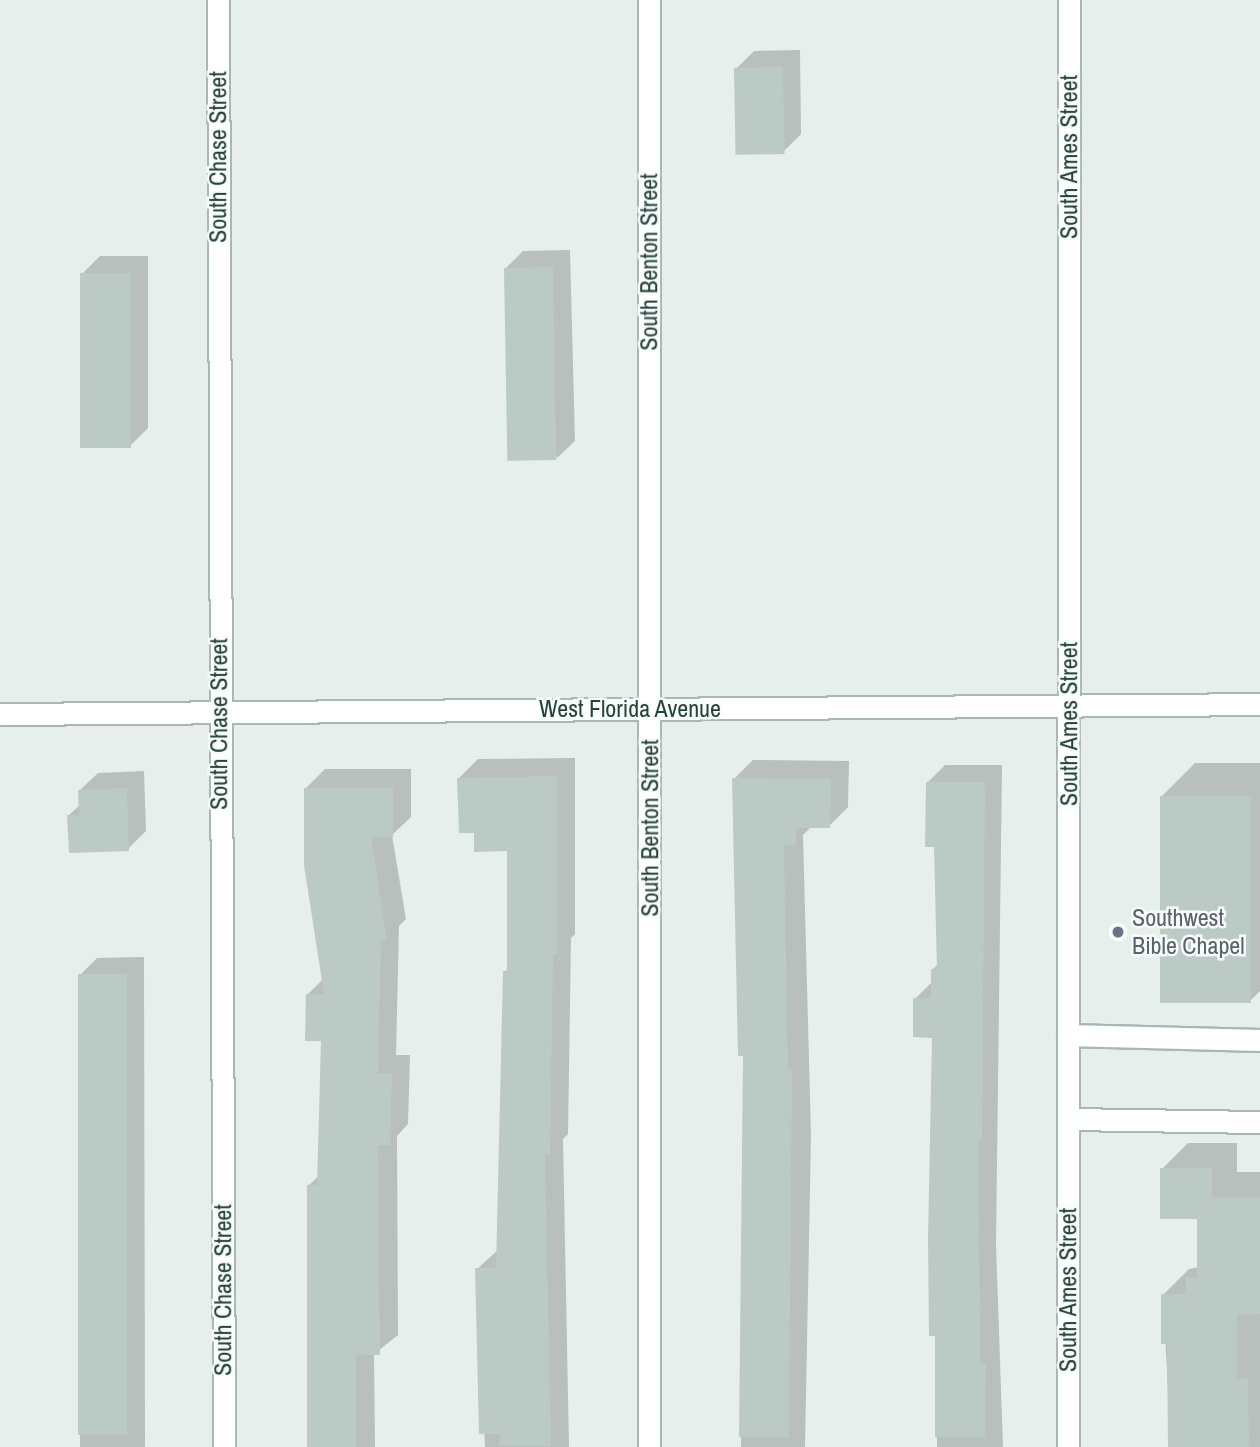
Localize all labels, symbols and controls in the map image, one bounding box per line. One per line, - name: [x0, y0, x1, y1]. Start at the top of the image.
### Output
- street label: South Chase Street: [204, 71, 232, 243]
- street label: South Ames Street: [1055, 74, 1083, 240]
- street label: South Benton Street: [635, 173, 663, 351]
- street label: South Chase Street: [205, 638, 233, 810]
- street label: South Ames Street: [1055, 641, 1083, 807]
- street label: West Florida Avenue: [538, 695, 722, 723]
- street label: South Benton Street: [636, 739, 664, 917]
- place label: Southwest Bible Chapel: [1132, 904, 1245, 960]
- marker: Southwest Bible Chapel: [1110, 924, 1126, 940]
- street label: South Chase Street: [209, 1204, 237, 1376]
- street label: South Ames Street: [1054, 1207, 1082, 1373]

